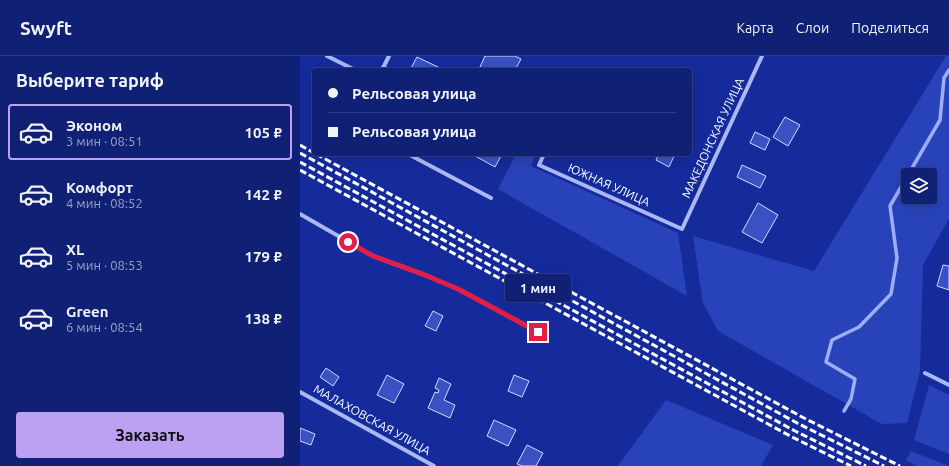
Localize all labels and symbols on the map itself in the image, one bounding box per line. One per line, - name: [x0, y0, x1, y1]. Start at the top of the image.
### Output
- street label: МАКЕДОНСКАЯ УЛИЦА: [679, 75, 746, 200]
- street label: ЮЖНАЯ УЛИЦА: [566, 161, 652, 209]
- route start: [339, 233, 357, 251]
- callout: 1 мин: [505, 274, 571, 302]
- route end: [529, 323, 547, 341]
- street label: МАЛАХОВСКАЯ УЛИЦА: [311, 382, 433, 457]

